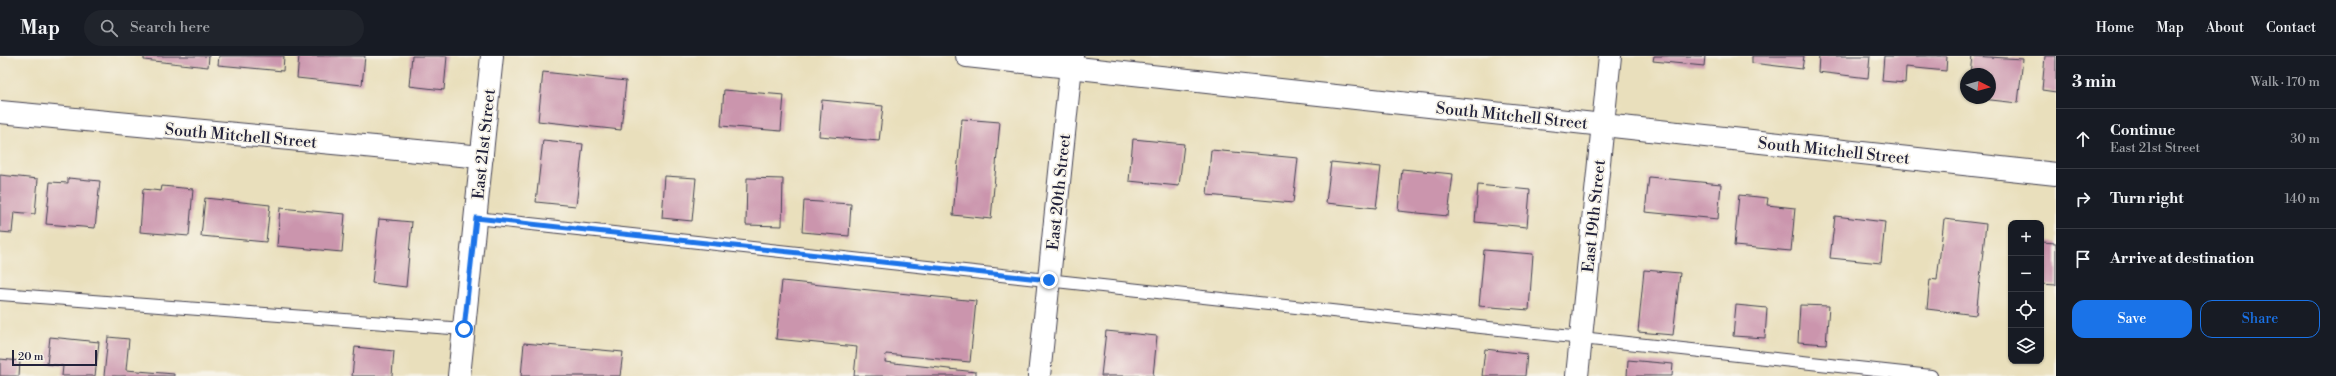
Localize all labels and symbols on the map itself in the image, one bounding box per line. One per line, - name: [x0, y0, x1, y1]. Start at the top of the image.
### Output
- north arrow: [1960, 68, 1996, 104]
- street label: East 21st Street: [468, 88, 500, 200]
- street label: South Mitchell Street: [1435, 98, 1589, 134]
- street label: South Mitchell Street: [164, 119, 318, 153]
- street label: East 20th Street: [1043, 132, 1075, 251]
- street label: South Mitchell Street: [1757, 133, 1911, 169]
- street label: East 19th Street: [1578, 158, 1610, 274]
- route end: [1040, 271, 1058, 289]
- route start: [455, 320, 473, 338]
- scale bar: [12, 348, 97, 367]

